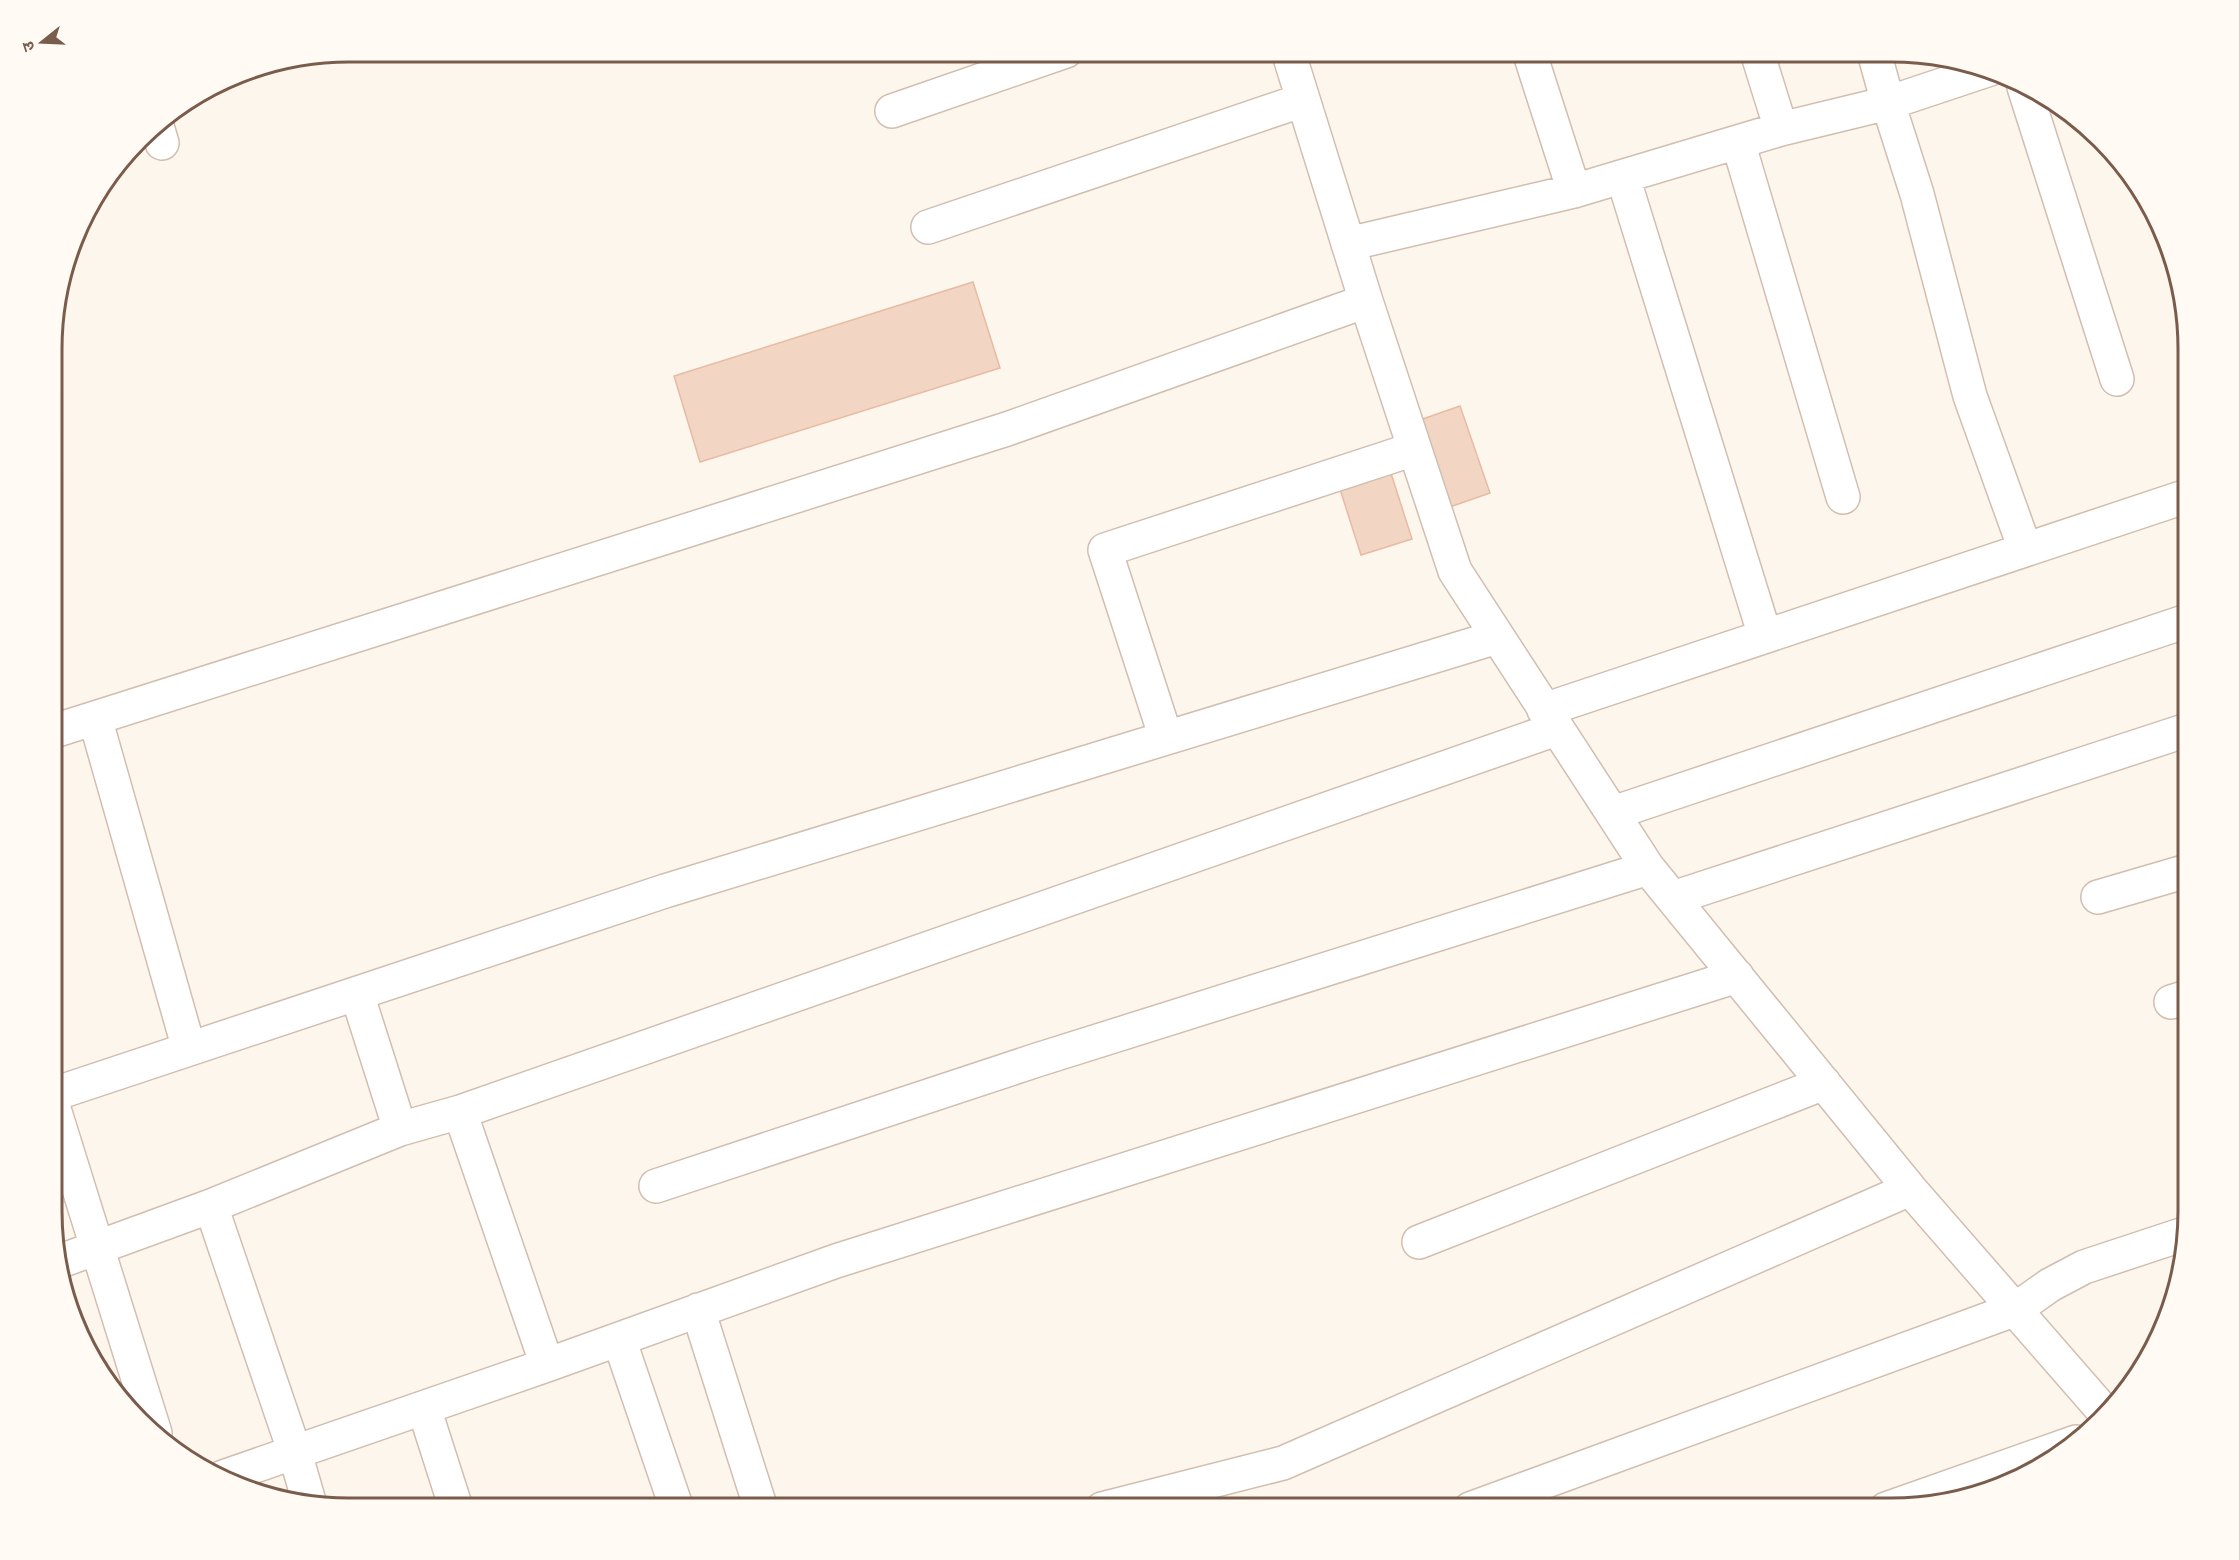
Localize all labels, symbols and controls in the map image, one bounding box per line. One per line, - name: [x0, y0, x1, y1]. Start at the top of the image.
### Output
- north arrow: [12, 12, 72, 72]
- text: उ: [18, 38, 40, 54]

